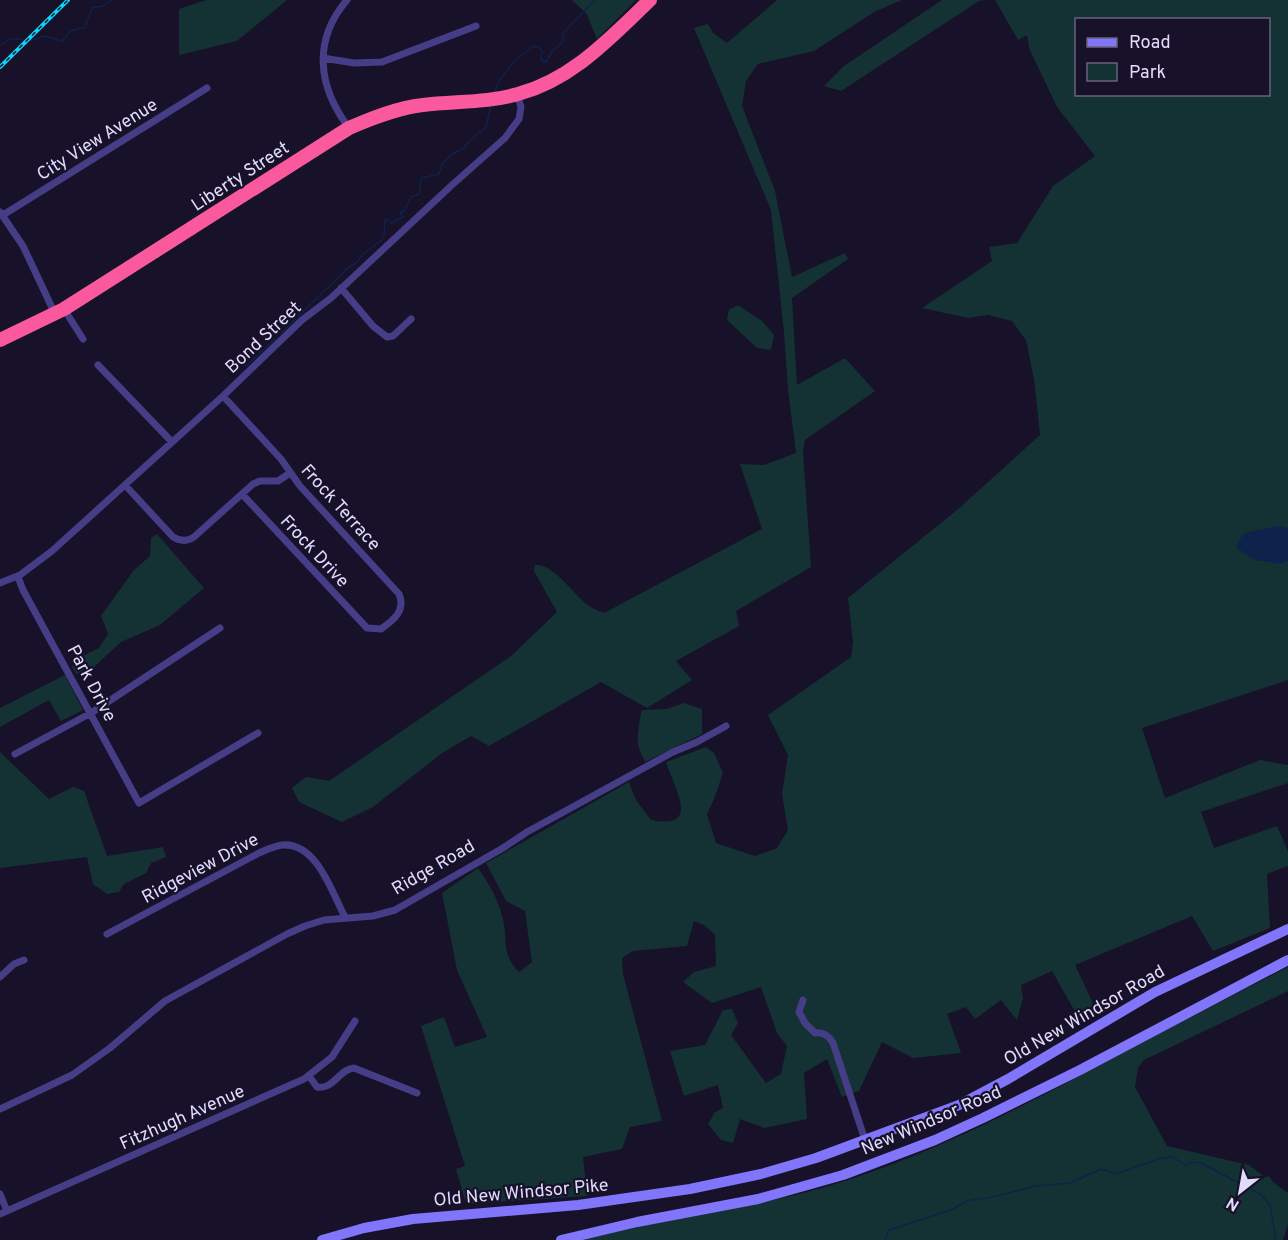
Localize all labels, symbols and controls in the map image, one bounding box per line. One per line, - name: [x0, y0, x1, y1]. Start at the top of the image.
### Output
- legend: [1075, 18, 1270, 96]
- text: Road: [1129, 32, 1171, 55]
- text: Park: [1129, 62, 1166, 85]
- street label: City View Avenue: [33, 94, 162, 187]
- street label: Liberty Street: [188, 137, 294, 217]
- street label: Bond Street: [221, 297, 307, 379]
- street label: Frock Terrace: [295, 460, 385, 556]
- street label: Frock Drive: [274, 511, 353, 593]
- street label: Park Drive: [61, 641, 121, 726]
- street label: Ridgeview Drive: [138, 829, 263, 910]
- street label: Ridge Road: [388, 835, 479, 901]
- street label: Old New Windsor Road: [1000, 961, 1170, 1072]
- street label: Fitzhugh Avenue: [116, 1080, 249, 1156]
- street label: New Windsor Road: [858, 1081, 1005, 1161]
- north arrow: [1210, 1162, 1270, 1222]
- street label: Old New Windsor Pike: [433, 1174, 610, 1213]
- text: N: [1223, 1192, 1243, 1215]

